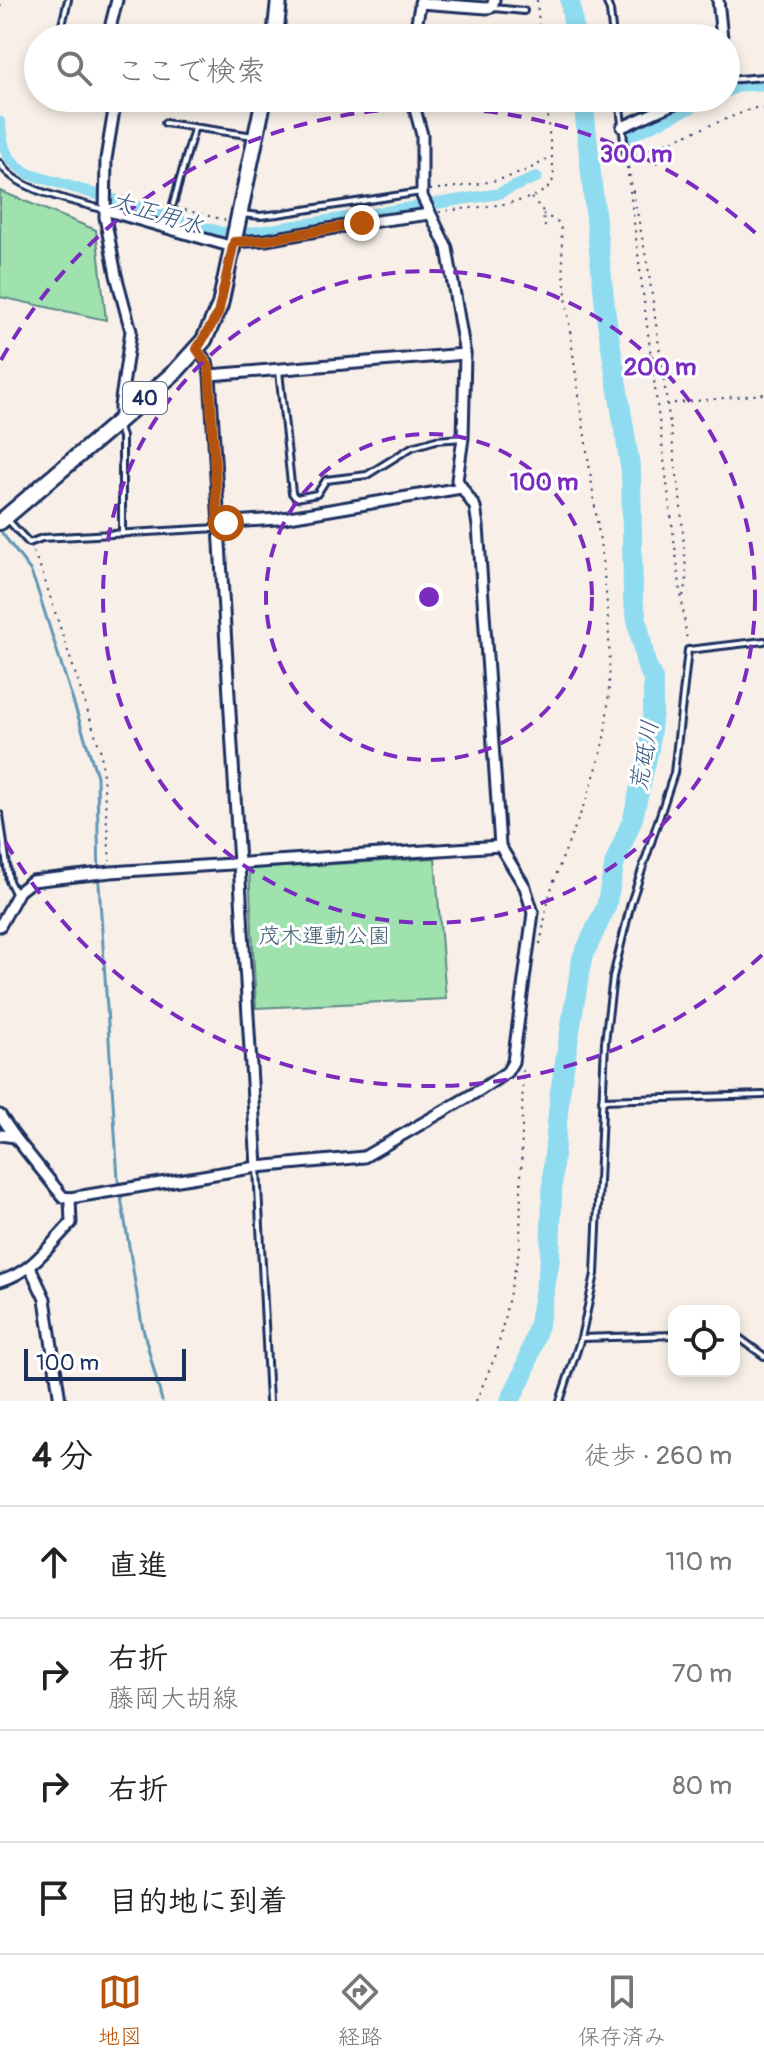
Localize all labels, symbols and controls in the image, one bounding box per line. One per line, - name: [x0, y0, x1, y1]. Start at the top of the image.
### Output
- search box: [24, 24, 740, 112]
- icon: search: [52, 46, 96, 90]
- text: ここで検索: [116, 53, 266, 90]
- text: 300 m: [600, 140, 672, 169]
- water label: 大正用水: [107, 186, 207, 241]
- route end: [344, 205, 380, 241]
- text: 200 m: [624, 353, 696, 382]
- road number: 40: [123, 382, 167, 414]
- text: 100 m: [510, 468, 578, 497]
- route start: [208, 505, 244, 541]
- centre of rings: [415, 583, 443, 611]
- water label: 荒砥川: [624, 718, 665, 794]
- park label: 茂木運動公園: [258, 922, 390, 950]
- map controls: [668, 1305, 740, 1377]
- button: locate: [668, 1305, 740, 1377]
- scale bar: [24, 1345, 186, 1381]
- text: 100 m: [36, 1349, 99, 1377]
- text: 4 分: [32, 1435, 93, 1478]
- text: 徒歩 · 260 m: [584, 1440, 732, 1472]
- icon: ahead: [32, 1540, 76, 1584]
- text: 110 m: [665, 1546, 732, 1578]
- text: 直進: [108, 1547, 168, 1584]
- text: 右折: [108, 1640, 168, 1677]
- icon: right: [32, 1652, 76, 1696]
- text: 70 m: [672, 1658, 732, 1690]
- text: 藤岡大胡線: [108, 1683, 238, 1715]
- icon: right: [32, 1764, 76, 1808]
- text: 80 m: [672, 1770, 732, 1802]
- text: 右折: [108, 1771, 168, 1808]
- icon: arrive: [32, 1876, 76, 1920]
- text: 目的地に到着: [108, 1883, 288, 1920]
- tab: 地図: [98, 1970, 142, 2051]
- tab: 経路: [338, 1970, 382, 2051]
- tab: 保存済み: [578, 1970, 666, 2051]

